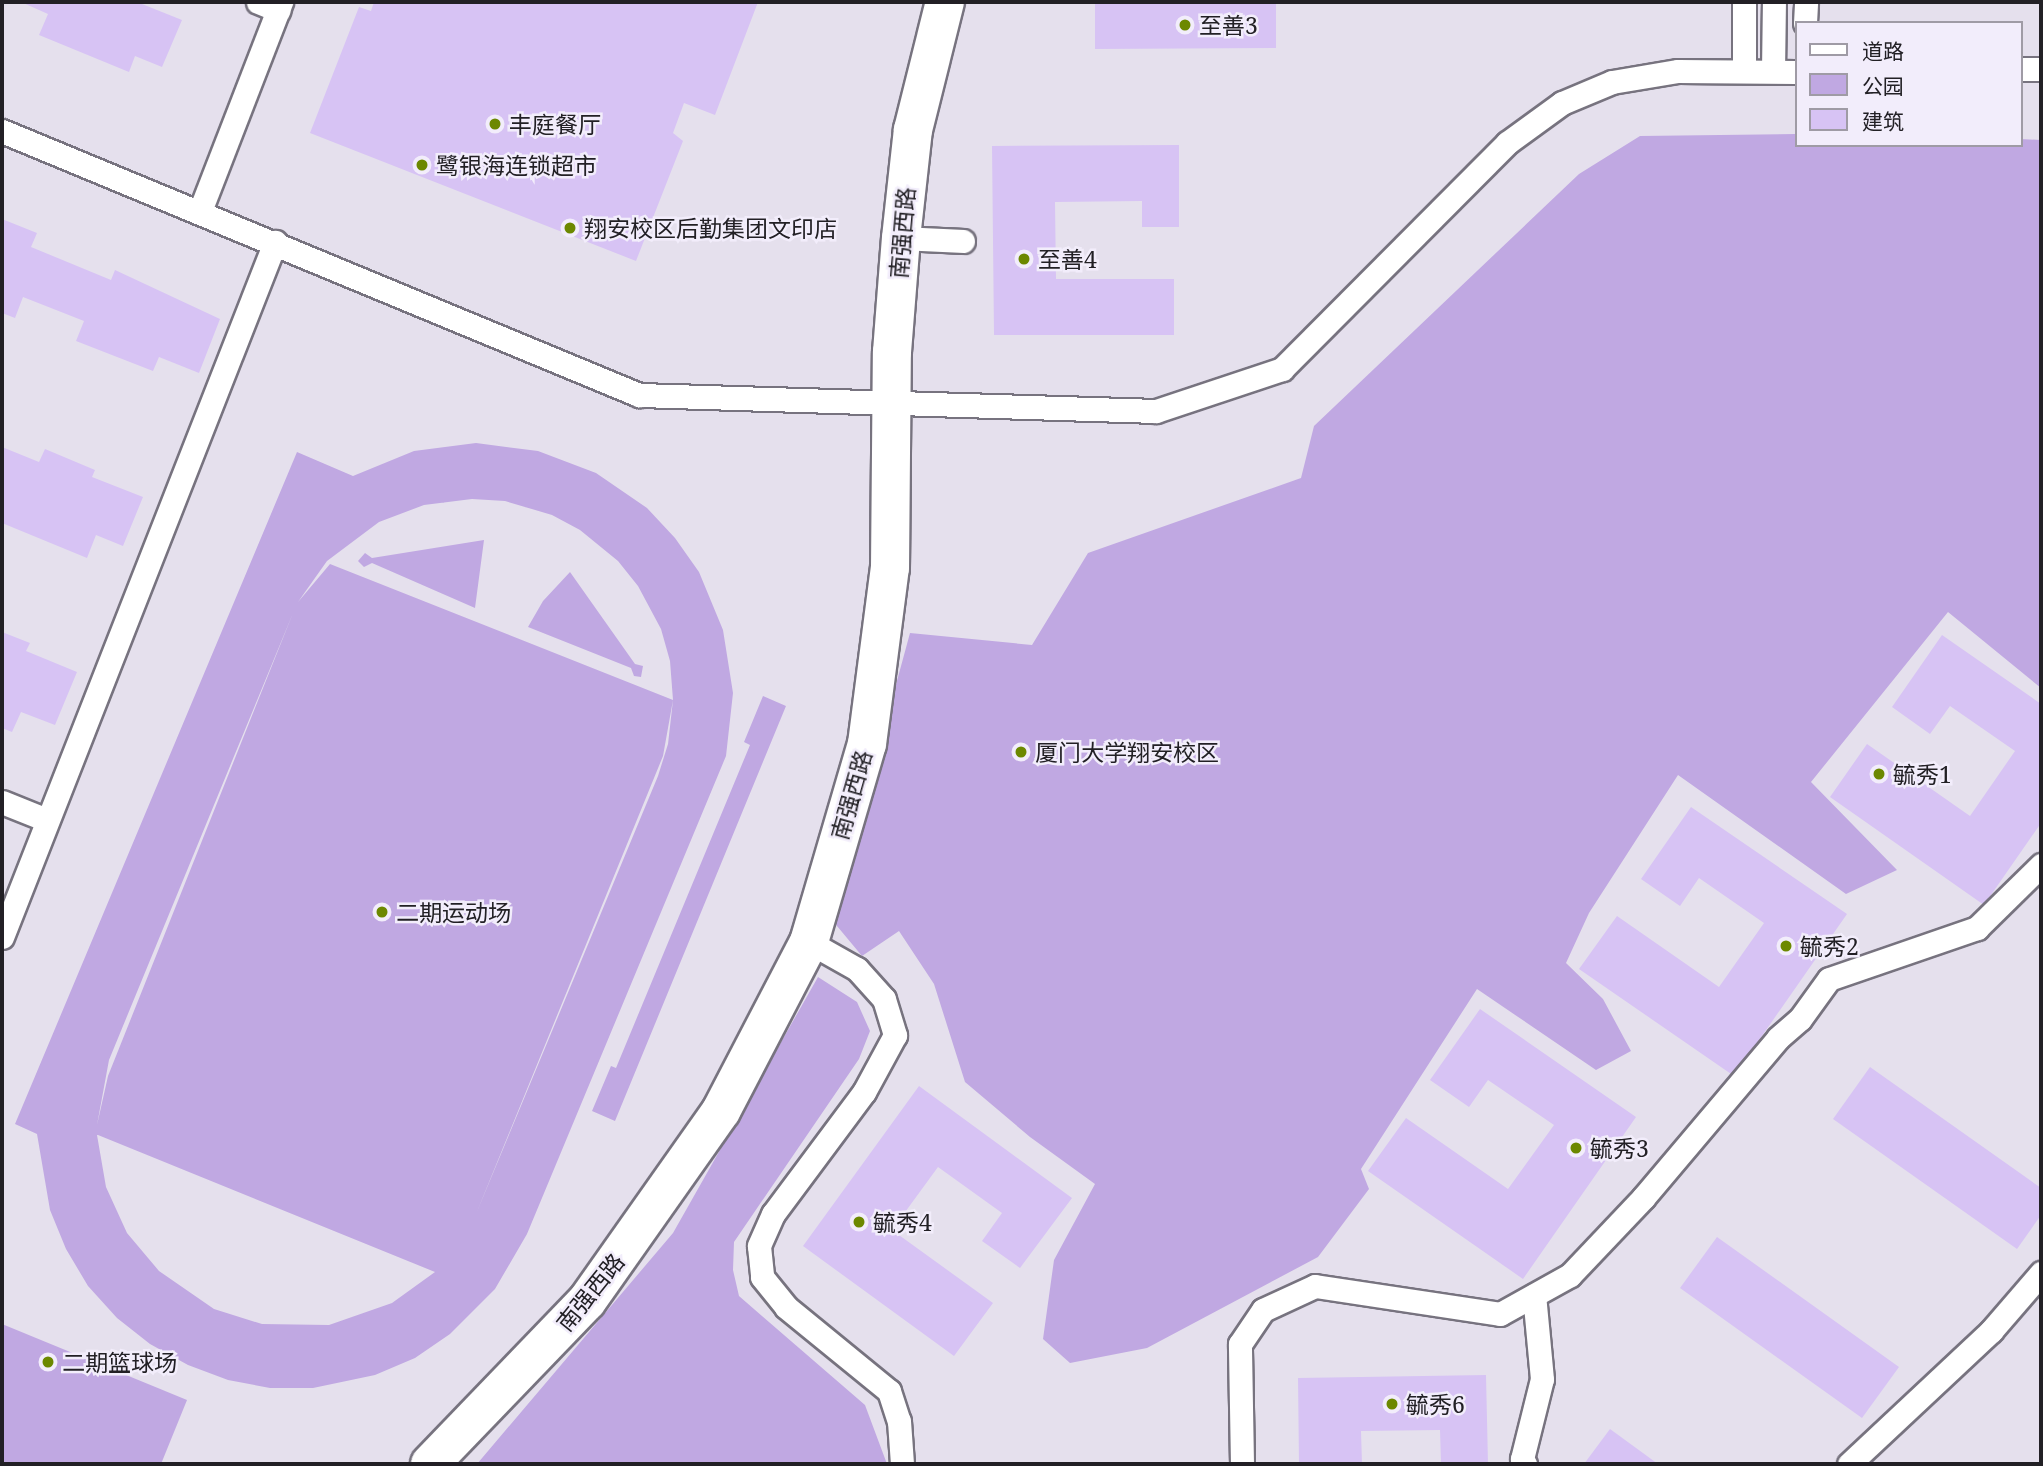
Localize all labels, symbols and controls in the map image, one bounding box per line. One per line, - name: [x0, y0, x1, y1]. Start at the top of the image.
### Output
- place label: 至善3: [1199, 11, 1258, 39]
- marker: 至善3: [1177, 17, 1193, 33]
- legend: [1794, 21, 2022, 147]
- text: 道路: [1862, 37, 1904, 65]
- text: 公园: [1862, 72, 1904, 100]
- text: 建筑: [1862, 107, 1904, 135]
- place label: 丰庭餐厅: [509, 110, 601, 138]
- marker: 丰庭餐厅: [487, 116, 503, 132]
- place label: 鹭银海连锁超市: [436, 151, 597, 179]
- marker: 鹭银海连锁超市: [414, 157, 430, 173]
- street label: 南强西路: [884, 186, 920, 280]
- place label: 翔安校区后勤集团文印店: [584, 214, 837, 242]
- marker: 翔安校区后勤集团文印店: [562, 220, 578, 236]
- place label: 至善4: [1038, 245, 1097, 273]
- marker: 至善4: [1016, 251, 1032, 267]
- place label: 厦门大学翔安校区: [1035, 738, 1219, 766]
- marker: 厦门大学翔安校区: [1013, 744, 1029, 760]
- street label: 南强西路: [825, 747, 877, 843]
- place label: 毓秀1: [1893, 760, 1952, 788]
- marker: 毓秀1: [1871, 766, 1887, 782]
- place label: 二期运动场: [396, 898, 511, 926]
- marker: 二期运动场: [374, 904, 390, 920]
- place label: 毓秀2: [1800, 932, 1859, 960]
- marker: 毓秀2: [1778, 938, 1794, 954]
- place label: 毓秀3: [1590, 1134, 1649, 1162]
- marker: 毓秀3: [1568, 1140, 1584, 1156]
- place label: 毓秀4: [873, 1208, 932, 1236]
- marker: 毓秀4: [851, 1214, 867, 1230]
- street label: 南强西路: [550, 1248, 630, 1336]
- place label: 二期篮球场: [62, 1348, 177, 1376]
- marker: 二期篮球场: [40, 1354, 56, 1370]
- place label: 毓秀6: [1406, 1390, 1465, 1418]
- marker: 毓秀6: [1384, 1396, 1400, 1412]

